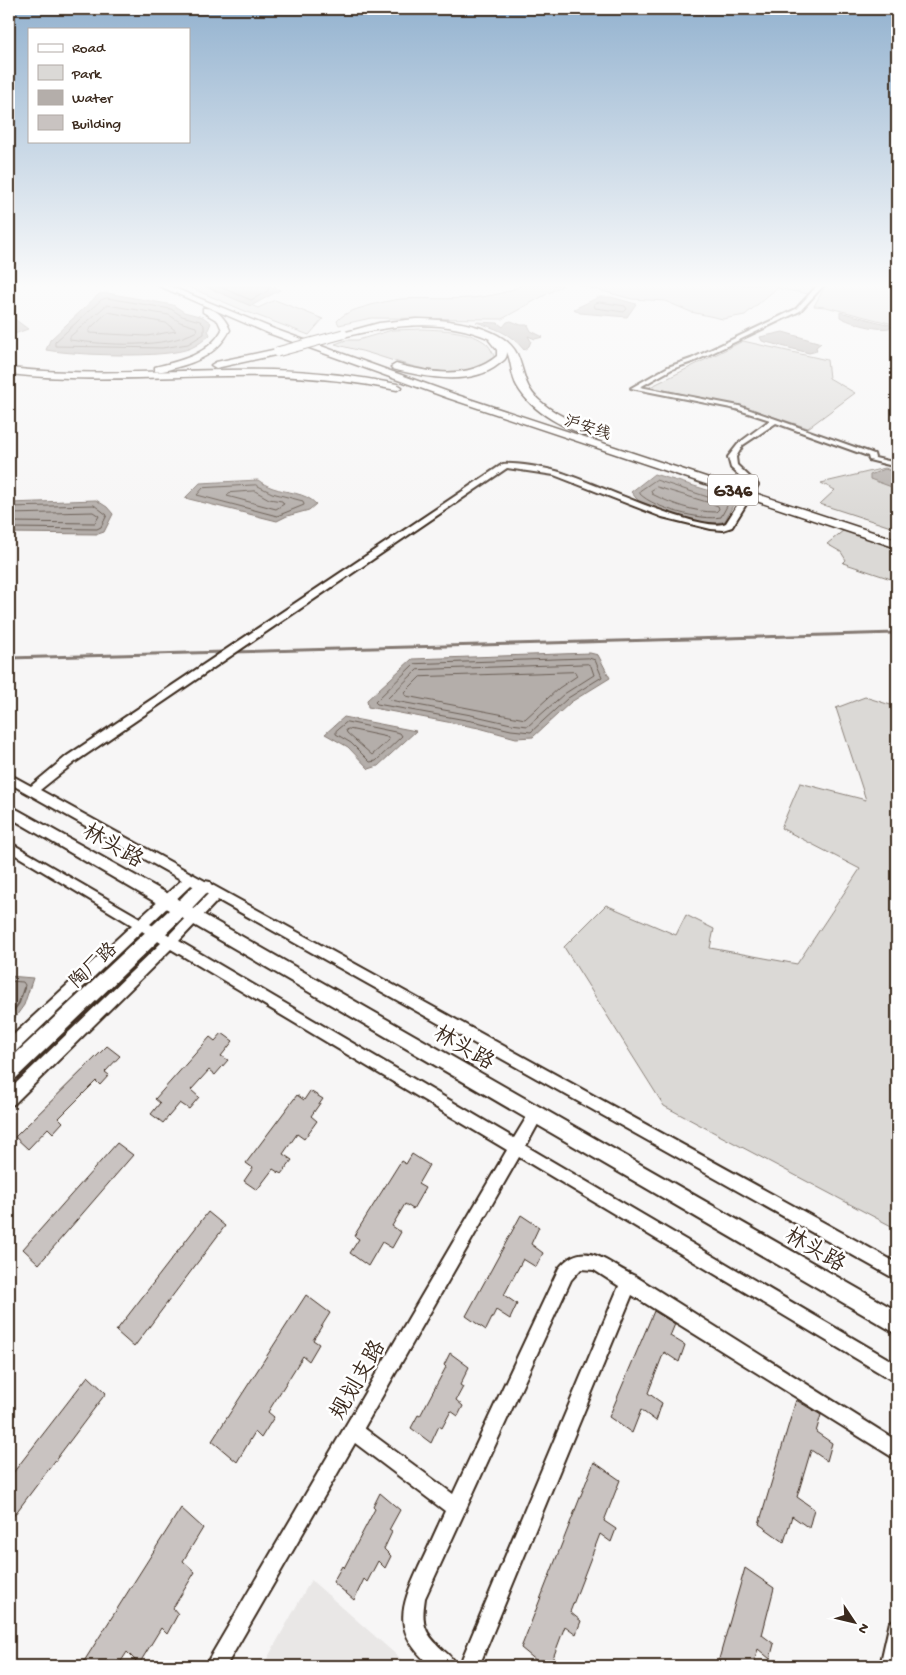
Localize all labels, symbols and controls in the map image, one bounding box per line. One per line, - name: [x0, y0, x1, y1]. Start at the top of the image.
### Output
- legend: [28, 28, 190, 142]
- text: Road: [72, 40, 106, 58]
- text: Park: [71, 66, 102, 84]
- text: Water: [72, 90, 114, 108]
- text: Building: [71, 116, 121, 134]
- street label: 沪安线: [561, 411, 613, 446]
- road number: G346: [708, 474, 758, 506]
- street label: 林头路: [77, 818, 148, 875]
- street label: 陶厂路: [65, 938, 123, 994]
- street label: 林头路: [428, 1020, 499, 1077]
- street label: 林头路: [779, 1222, 850, 1279]
- street label: 规划支路: [324, 1335, 393, 1426]
- north arrow: [828, 1598, 878, 1648]
- text: N: [853, 1619, 872, 1637]

